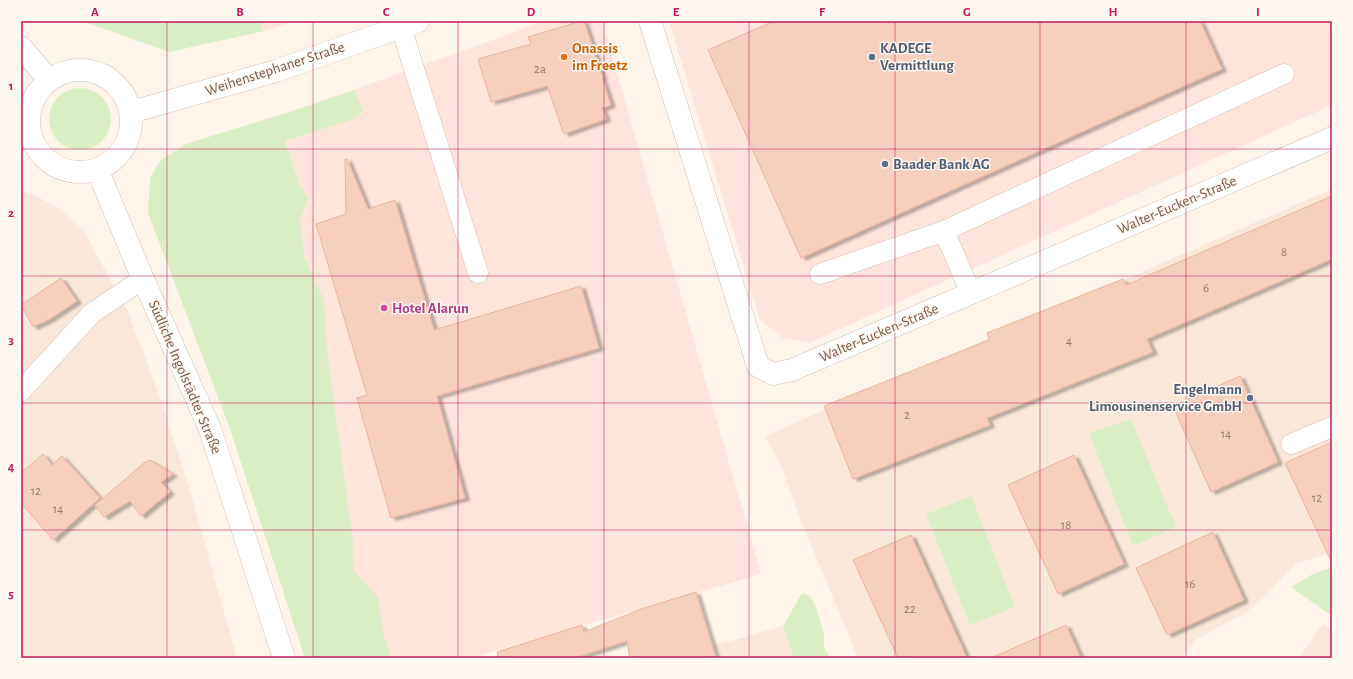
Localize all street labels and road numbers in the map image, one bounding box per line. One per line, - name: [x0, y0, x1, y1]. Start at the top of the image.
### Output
- street label: Weihenstephaner Straße: [203, 39, 347, 99]
- street label: Walter-Eucken-Straße: [1115, 173, 1239, 237]
- street label: Südliche Ingolstädter Straße: [146, 298, 224, 456]
- street label: Walter-Eucken-Straße: [817, 301, 941, 365]

